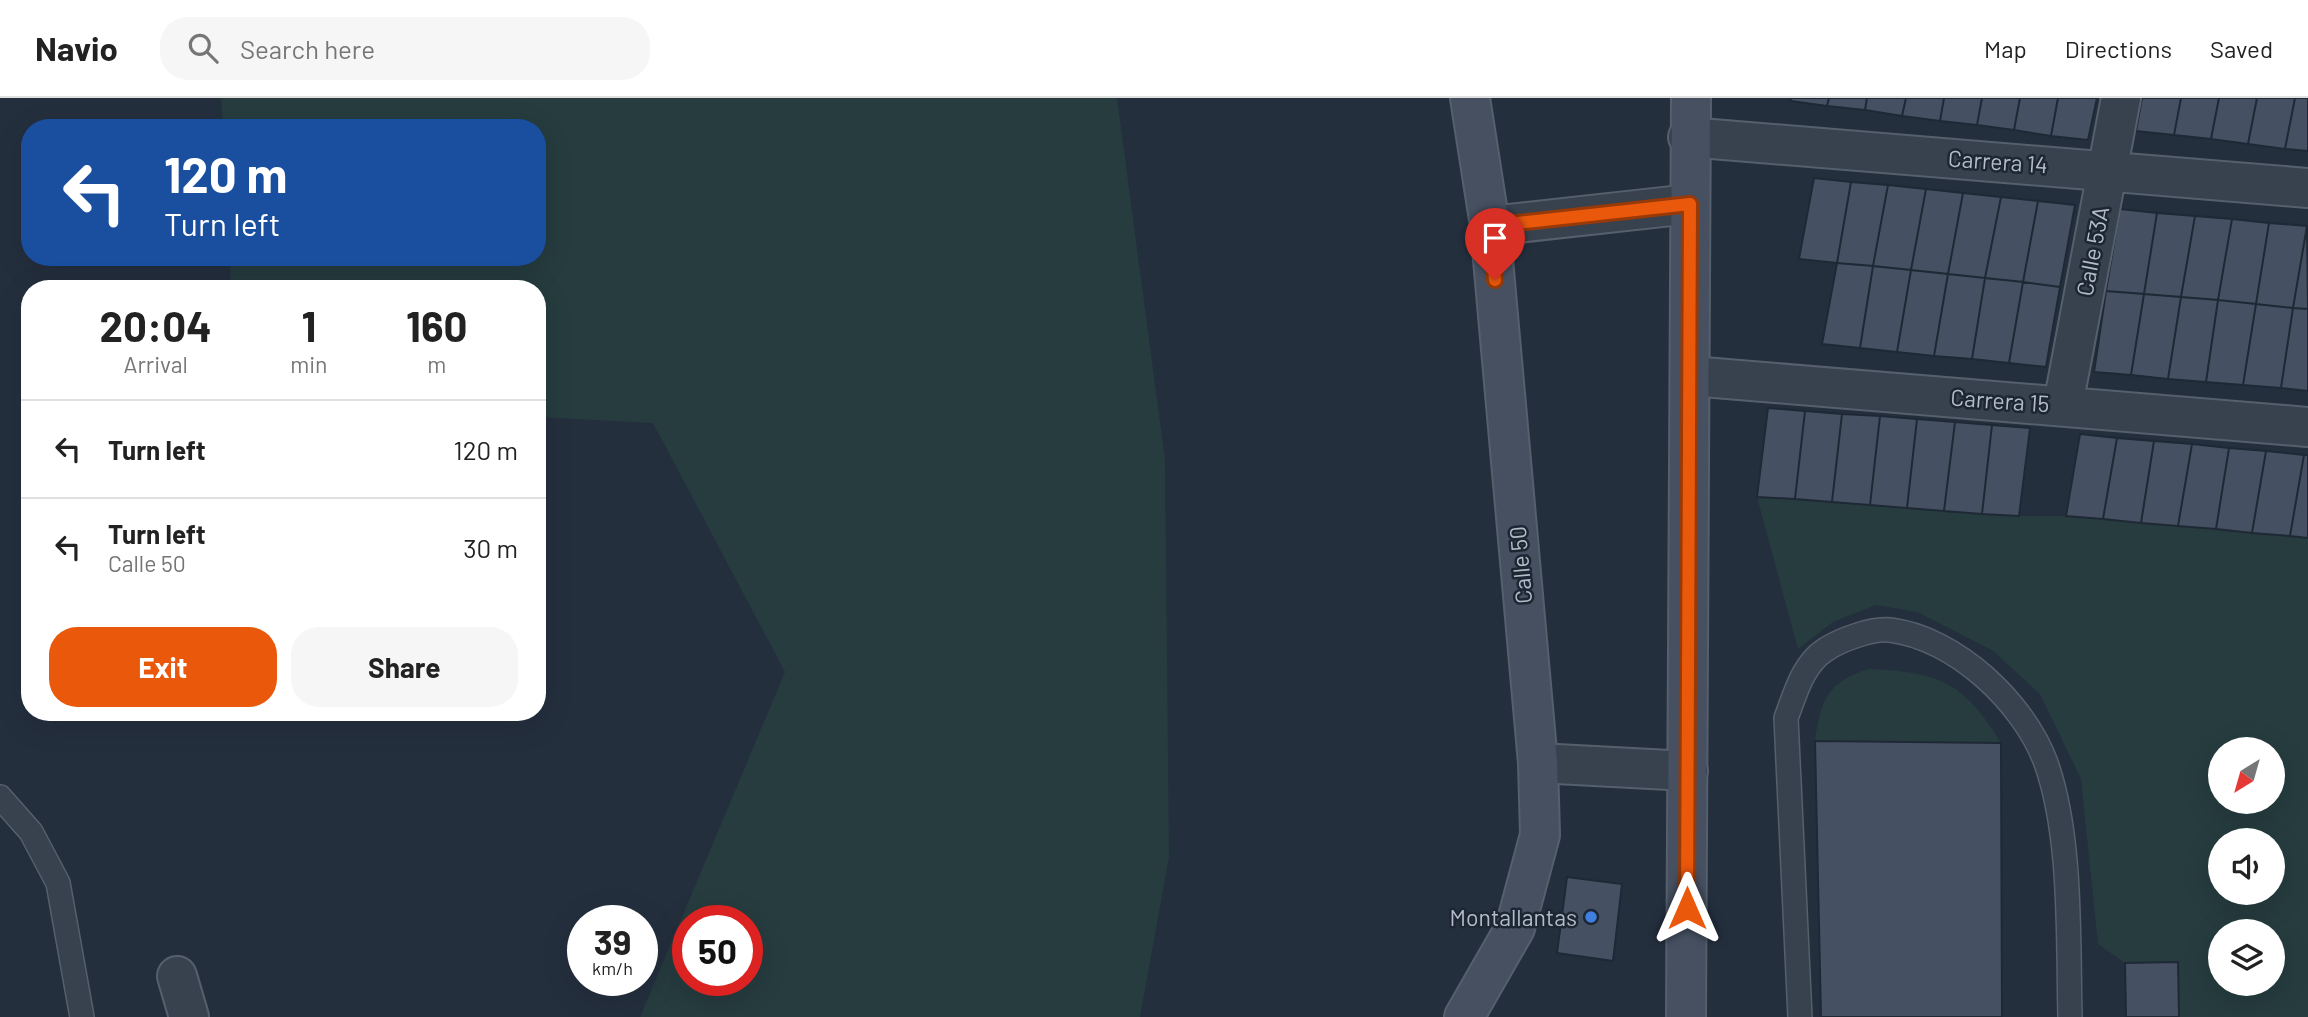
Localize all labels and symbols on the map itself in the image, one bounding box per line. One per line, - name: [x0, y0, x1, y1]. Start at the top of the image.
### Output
- street label: Carrera 14: [1947, 144, 2049, 178]
- street label: Calle 53A: [2070, 204, 2114, 298]
- pin: [1465, 208, 1525, 280]
- street label: Carrera 15: [1950, 383, 2050, 417]
- street label: Calle 50: [1503, 525, 1537, 605]
- north arrow: [2208, 737, 2286, 814]
- position arrow: [1650, 871, 1724, 945]
- place label: Montallantas: [1450, 903, 1577, 931]
- speed limit sign: 50: [672, 905, 763, 996]
- marker: Montallantas: [1583, 909, 1599, 925]

